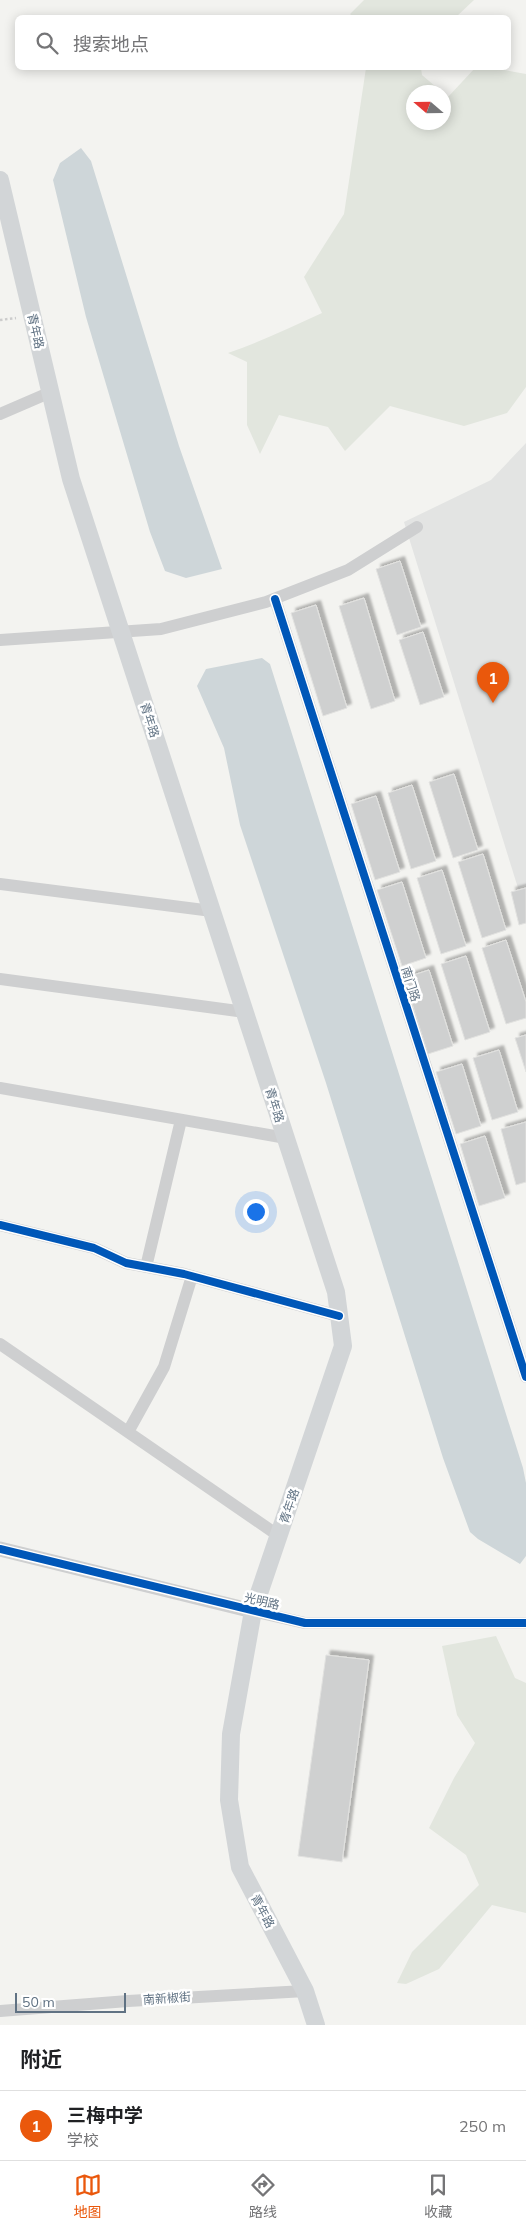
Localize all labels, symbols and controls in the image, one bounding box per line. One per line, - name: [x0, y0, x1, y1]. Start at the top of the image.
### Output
- search box: [15, 15, 511, 70]
- icon: search: [33, 29, 61, 57]
- text: 搜索地点: [73, 32, 149, 56]
- north arrow: [406, 85, 451, 130]
- street label: 青年路: [25, 312, 47, 350]
- pin: 1: [477, 662, 509, 703]
- street label: 青年路: [137, 701, 163, 739]
- street label: 南门路: [398, 965, 424, 1003]
- street label: 青年路: [262, 1086, 288, 1124]
- your location: [243, 1199, 269, 1225]
- street label: 青年路: [276, 1487, 302, 1525]
- street label: 光明路: [243, 1590, 281, 1612]
- street label: 青年路: [248, 1892, 278, 1930]
- street label: 南新椒街: [143, 1989, 191, 2007]
- scale bar: [15, 1990, 126, 2013]
- text: 50 m: [22, 1993, 55, 2011]
- text: 附近: [20, 2046, 62, 2072]
- text: 三梅中学: [67, 2103, 143, 2127]
- text: 1: [31, 2116, 41, 2136]
- text: 250 m: [459, 2116, 506, 2136]
- text: 学校: [67, 2130, 99, 2150]
- tab: 地图: [74, 2171, 102, 2221]
- tab: 路线: [249, 2171, 277, 2221]
- tab: 收藏: [424, 2171, 452, 2221]

